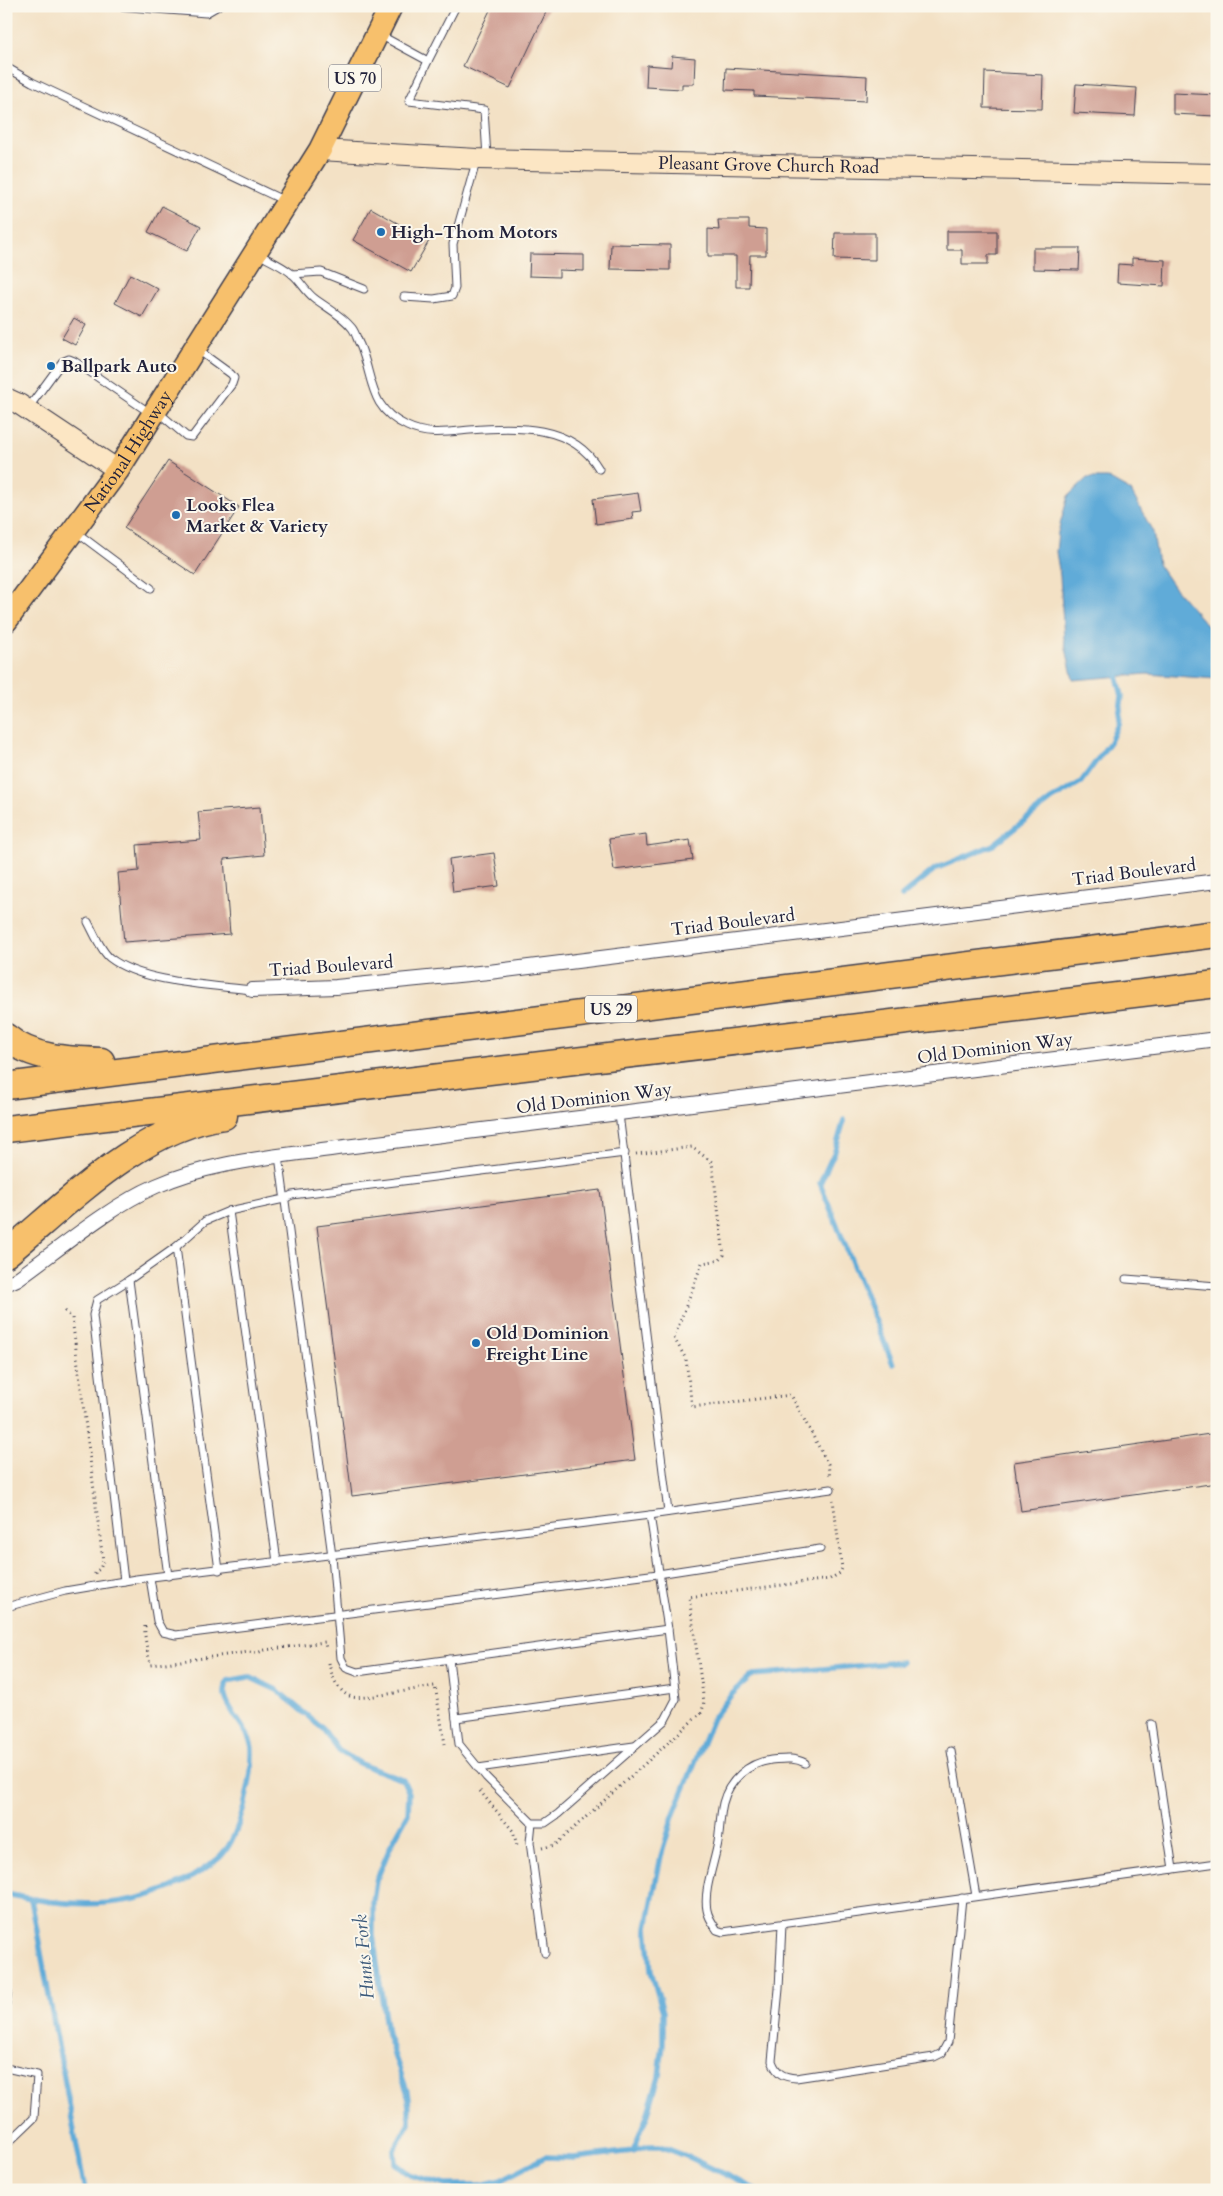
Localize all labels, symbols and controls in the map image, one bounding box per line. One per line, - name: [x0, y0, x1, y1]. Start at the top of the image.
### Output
- road number: US 70: [329, 64, 381, 92]
- street label: Pleasant Grove Church Road: [658, 151, 880, 180]
- place label: High-Thom Motors: [391, 220, 558, 245]
- marker: High-Thom Motors: [375, 226, 387, 238]
- place label: Ballpark Auto: [61, 354, 177, 379]
- marker: Ballpark Auto: [45, 360, 57, 372]
- street label: National Highway: [78, 385, 179, 518]
- place label: Looks Flea Market & Variety: [186, 493, 329, 539]
- marker: Looks Flea Market & Variety: [170, 509, 182, 521]
- street label: Triad Boulevard: [1071, 852, 1198, 892]
- street label: Triad Boulevard: [670, 902, 797, 942]
- street label: Triad Boulevard: [268, 950, 394, 983]
- road number: US 29: [585, 996, 637, 1022]
- street label: Old Dominion Way: [916, 1026, 1075, 1070]
- street label: Old Dominion Way: [515, 1076, 674, 1120]
- place label: Old Dominion Freight Line: [486, 1321, 610, 1367]
- marker: Old Dominion Freight Line: [470, 1337, 482, 1349]
- water label: Hunts Fork: [347, 1913, 381, 2000]

